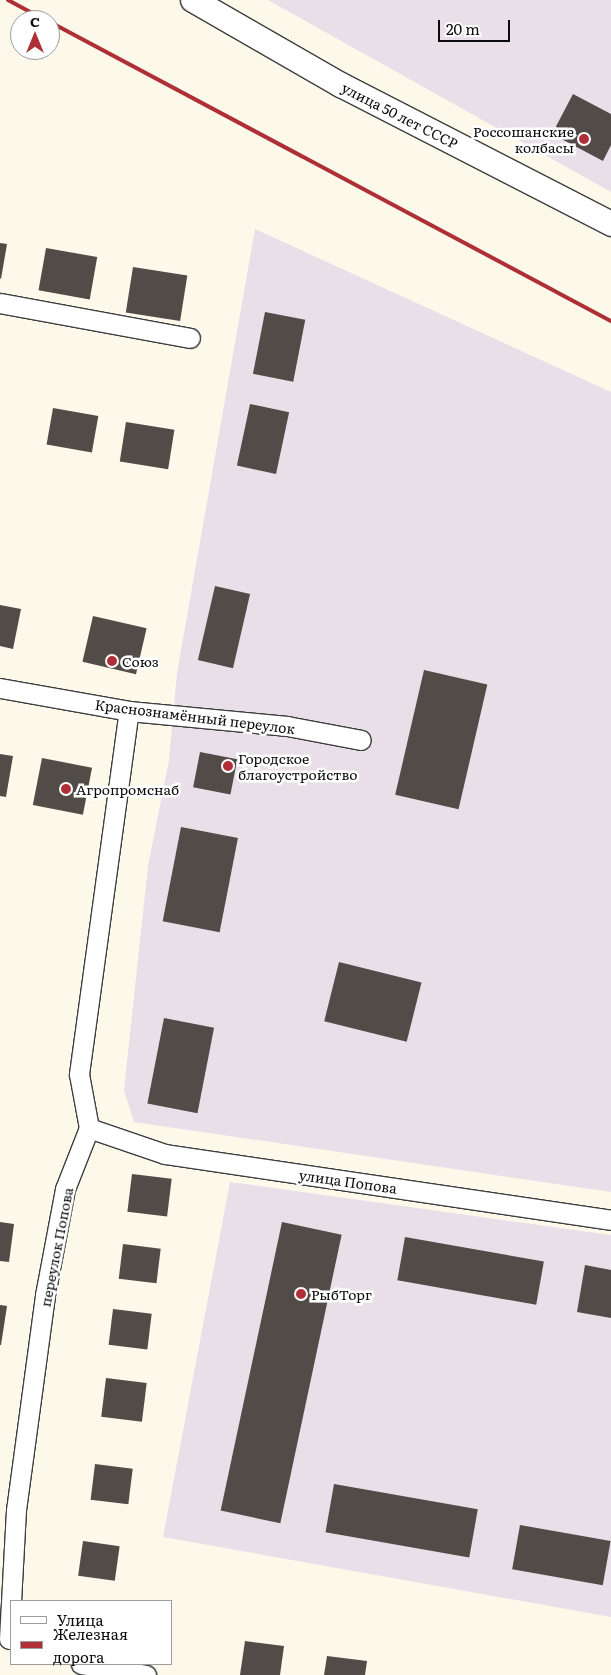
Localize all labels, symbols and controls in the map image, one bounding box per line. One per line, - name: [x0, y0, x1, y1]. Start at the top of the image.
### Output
- north arrow: [10, 10, 60, 60]
- scale bar: [441, 10, 514, 42]
- text: С: [30, 11, 40, 31]
- text: 20 m: [446, 17, 480, 40]
- street label: улица 50 лет СССР: [339, 78, 461, 152]
- place label: Россошанские колбасы: [473, 123, 574, 156]
- marker: Россошанские колбасы: [578, 133, 590, 145]
- place label: Союз: [122, 653, 159, 669]
- marker: Союз: [106, 655, 118, 667]
- street label: Краснознамённый переулок: [94, 695, 296, 737]
- place label: Городское благоустройство: [238, 750, 357, 782]
- marker: Городское благоустройство: [222, 760, 234, 772]
- place label: Агропромснаб: [76, 781, 179, 797]
- marker: Агропромснаб: [60, 783, 72, 795]
- street label: улица Попова: [298, 1166, 398, 1196]
- street label: переулок Попова: [36, 1186, 76, 1308]
- place label: РыбТорг: [311, 1286, 372, 1302]
- marker: РыбТорг: [295, 1288, 307, 1300]
- legend: [10, 1600, 172, 1665]
- text: Улица: [57, 1608, 104, 1631]
- text: Железная дорога: [53, 1622, 128, 1668]

